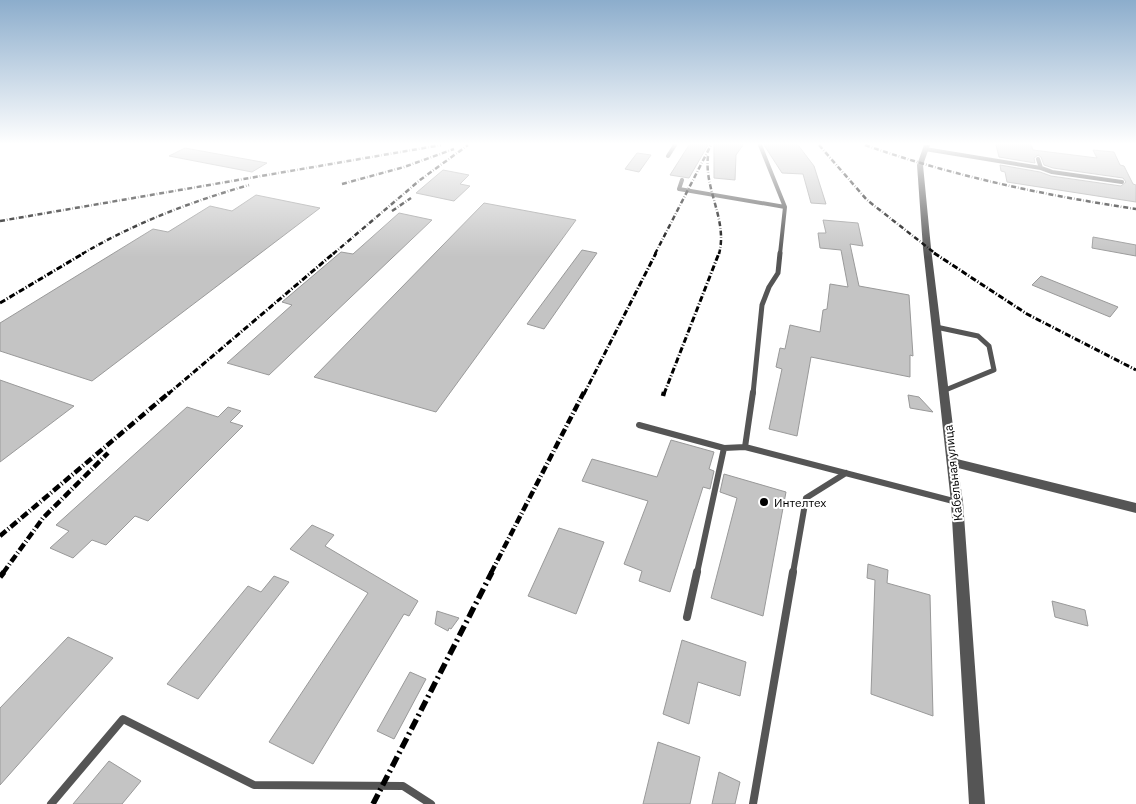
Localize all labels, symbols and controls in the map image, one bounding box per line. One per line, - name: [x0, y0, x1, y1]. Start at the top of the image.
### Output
- street label: Кабельная улица: [940, 424, 966, 522]
- place label: Интелтех: [774, 495, 826, 510]
- marker: Интелтех: [758, 496, 770, 508]

